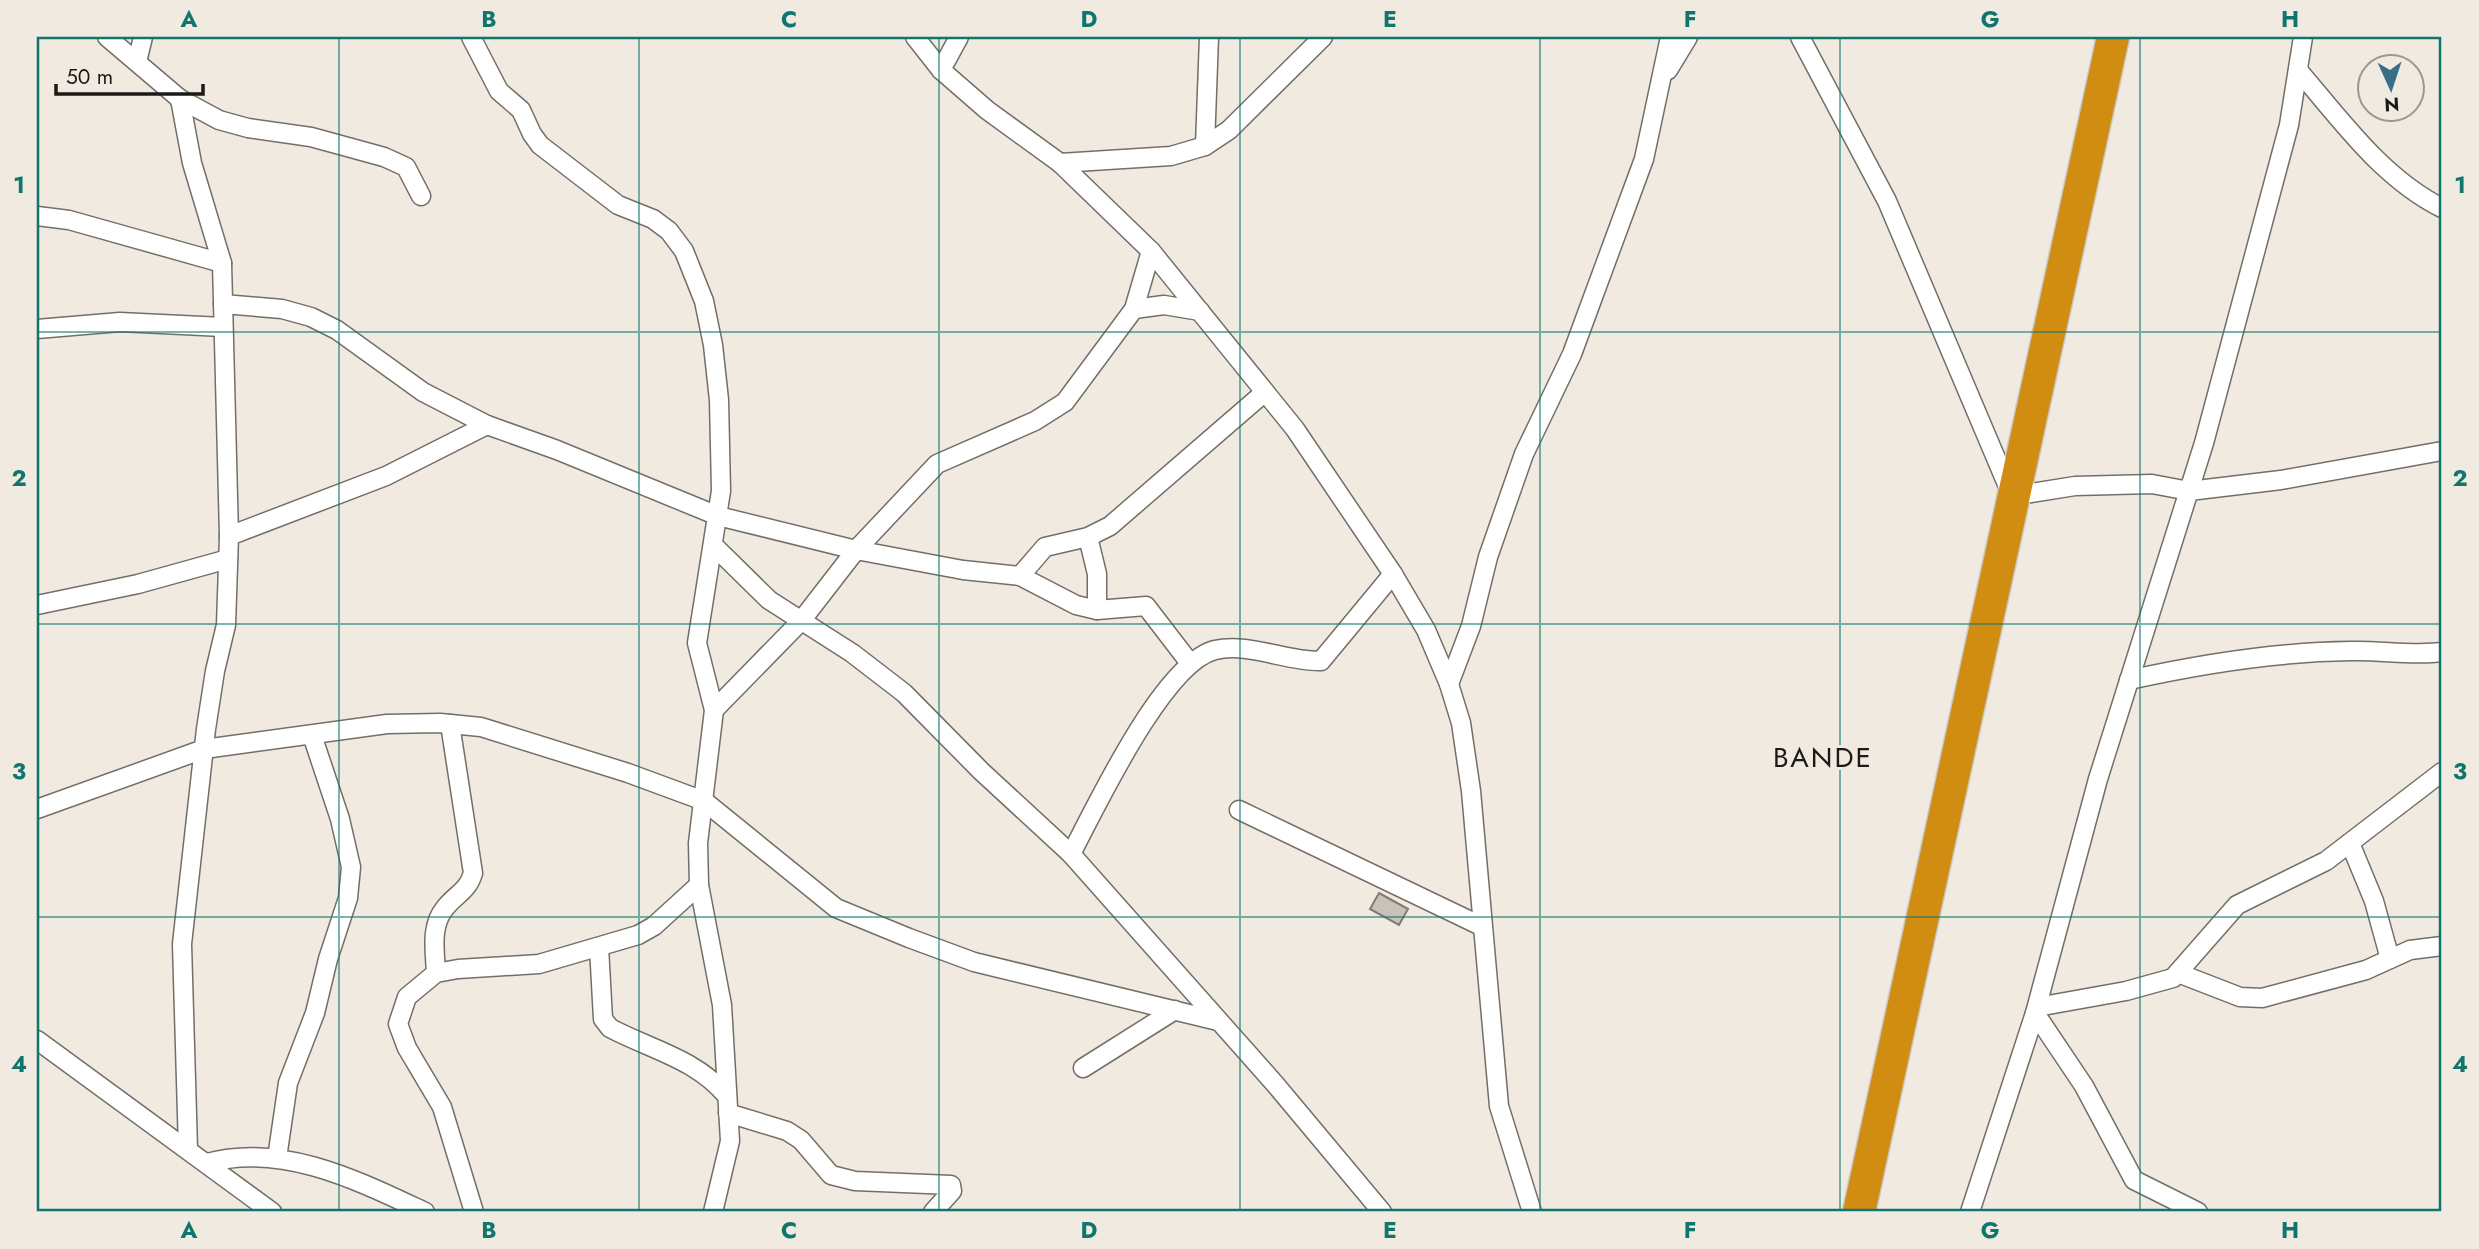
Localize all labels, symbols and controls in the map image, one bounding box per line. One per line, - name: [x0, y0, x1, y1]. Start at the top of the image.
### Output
- text: A: [180, 2, 198, 36]
- text: B: [481, 2, 497, 36]
- text: C: [781, 2, 797, 36]
- text: D: [1081, 2, 1098, 36]
- text: E: [1383, 2, 1397, 36]
- text: F: [1684, 2, 1696, 36]
- text: G: [1981, 2, 1999, 36]
- text: H: [2281, 2, 2299, 36]
- scale bar: [56, 52, 203, 96]
- north arrow: [2356, 52, 2426, 122]
- text: 50 m: [66, 62, 113, 92]
- text: N: [2384, 91, 2400, 118]
- text: 1: [13, 168, 25, 202]
- text: 1: [2454, 168, 2466, 202]
- text: 2: [11, 461, 27, 495]
- text: 2: [2452, 461, 2468, 495]
- district label: BANDE: [1773, 737, 1873, 778]
- text: 3: [12, 754, 26, 788]
- text: 3: [2453, 754, 2467, 788]
- text: 4: [11, 1047, 27, 1081]
- text: 4: [2452, 1047, 2468, 1081]
- text: A: [180, 1213, 198, 1247]
- text: B: [481, 1213, 497, 1247]
- text: C: [781, 1213, 797, 1247]
- text: D: [1081, 1213, 1098, 1247]
- text: E: [1383, 1213, 1397, 1247]
- text: F: [1684, 1213, 1696, 1247]
- text: G: [1981, 1213, 1999, 1247]
- text: H: [2281, 1213, 2299, 1247]

